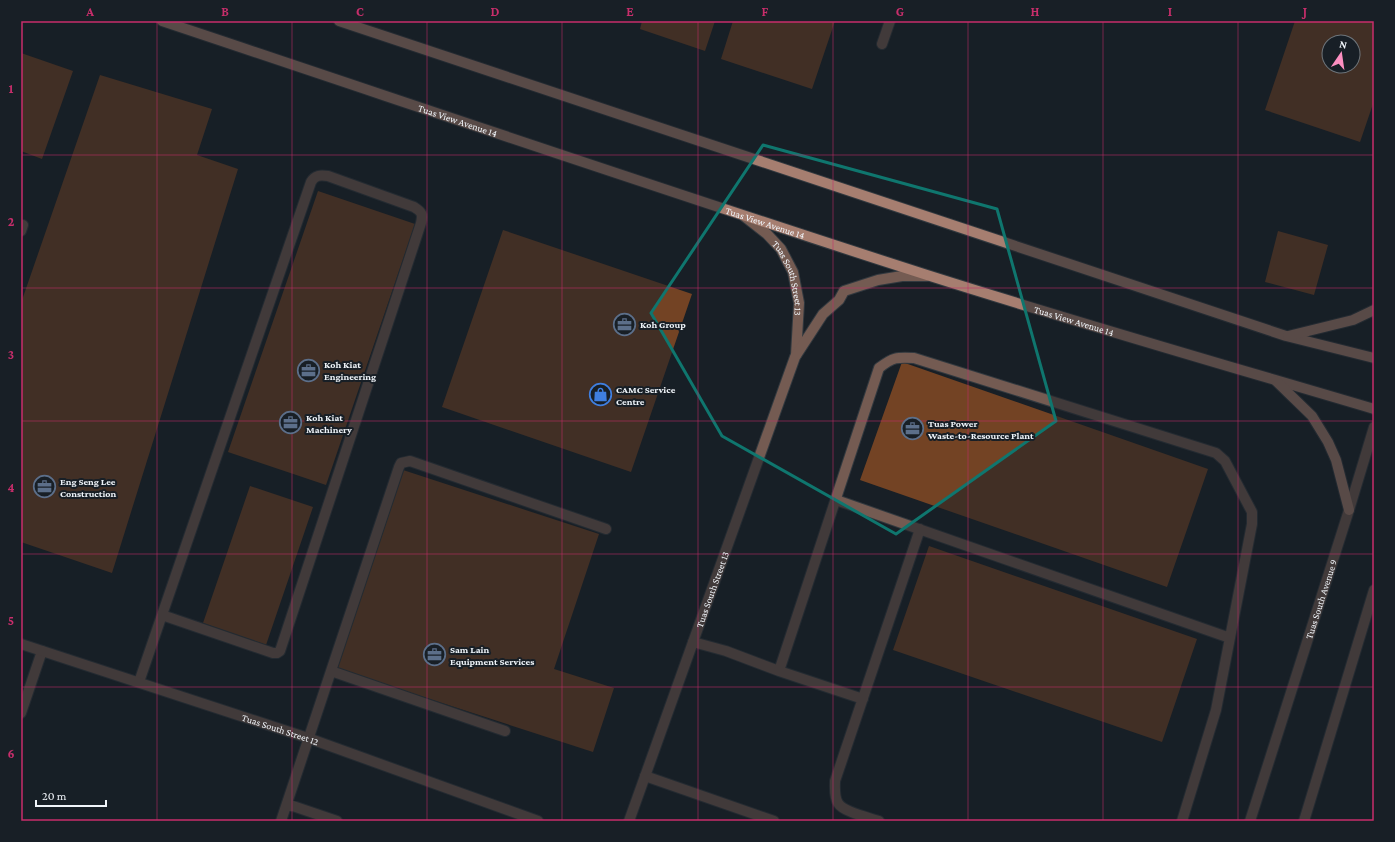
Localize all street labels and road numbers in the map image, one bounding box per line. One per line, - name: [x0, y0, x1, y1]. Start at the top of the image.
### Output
- street label: Tuas View Avenue 14: [417, 102, 499, 139]
- street label: Tuas View Avenue 14: [724, 205, 806, 241]
- street label: Tuas South Street 13: [770, 238, 804, 316]
- street label: Tuas View Avenue 14: [1033, 304, 1115, 338]
- street label: Tuas South Street 13: [694, 550, 731, 629]
- street label: Tuas South Avenue 9: [1303, 558, 1339, 640]
- street label: Tuas South Street 12: [240, 712, 320, 747]

